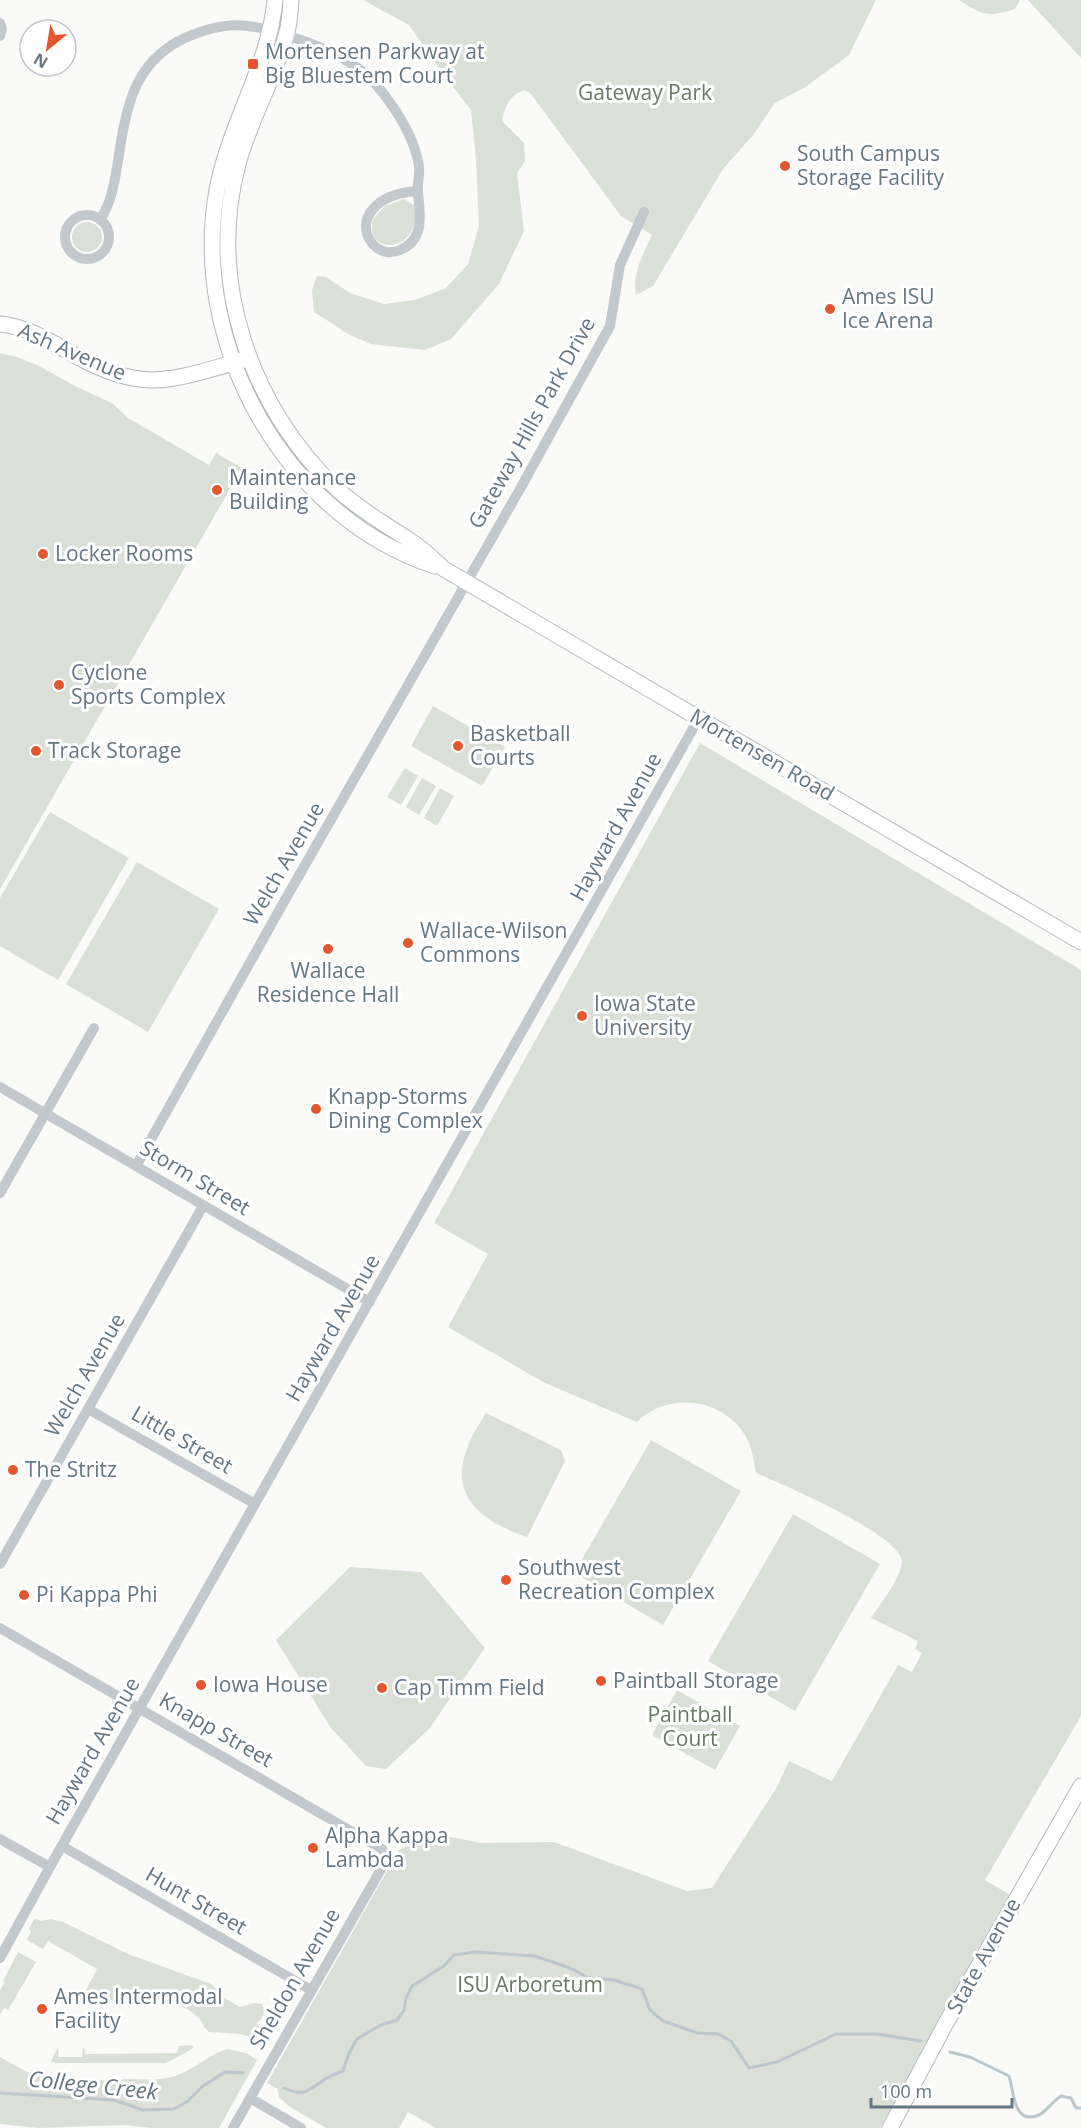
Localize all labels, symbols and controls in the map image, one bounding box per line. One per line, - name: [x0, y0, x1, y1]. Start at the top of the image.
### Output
- north arrow: [18, 18, 78, 78]
- place label: Mortensen Parkway at Big Bluestem Court: [265, 37, 484, 89]
- text: N: [29, 48, 52, 74]
- marker: Mortensen Parkway at Big Bluestem Court: [246, 57, 260, 71]
- park label: Gateway Park: [578, 78, 712, 106]
- place label: South Campus Storage Facility: [797, 139, 944, 191]
- marker: South Campus Storage Facility: [778, 159, 792, 173]
- place label: Ames ISU Ice Arena: [842, 282, 935, 334]
- marker: Ames ISU Ice Arena: [823, 302, 837, 316]
- street label: Gateway Hills Park Drive: [461, 312, 601, 533]
- street label: Ash Avenue: [14, 316, 131, 386]
- place label: Maintenance Building: [229, 463, 356, 515]
- marker: Maintenance Building: [210, 483, 224, 497]
- place label: Locker Rooms: [55, 539, 193, 567]
- marker: Locker Rooms: [36, 547, 50, 561]
- place label: Cyclone Sports Complex: [71, 658, 226, 710]
- marker: Cyclone Sports Complex: [52, 678, 66, 692]
- street label: Mortensen Road: [685, 701, 840, 807]
- place label: Basketball Courts: [470, 719, 571, 771]
- place label: Track Storage: [48, 736, 181, 764]
- marker: Basketball Courts: [451, 739, 465, 753]
- marker: Track Storage: [29, 744, 43, 758]
- street label: Hayward Avenue: [563, 747, 668, 906]
- street label: Welch Avenue: [237, 797, 330, 930]
- place label: Wallace-Wilson Commons: [420, 916, 567, 968]
- marker: Wallace-Wilson Commons: [401, 936, 415, 950]
- marker: Wallace Residence Hall: [321, 942, 335, 956]
- place label: Wallace Residence Hall: [257, 956, 399, 1008]
- place label: Iowa State University: [594, 989, 696, 1041]
- marker: Iowa State University: [575, 1009, 589, 1023]
- place label: Knapp-Storms Dining Complex: [328, 1082, 483, 1134]
- marker: Knapp-Storms Dining Complex: [309, 1102, 323, 1116]
- street label: Storm Street: [135, 1133, 256, 1221]
- street label: Hayward Avenue: [279, 1249, 386, 1406]
- street label: Welch Avenue: [38, 1308, 131, 1441]
- street label: Little Street: [127, 1399, 238, 1479]
- place label: The Stritz: [25, 1455, 117, 1483]
- marker: The Stritz: [6, 1463, 20, 1477]
- place label: Southwest Recreation Complex: [518, 1553, 715, 1605]
- marker: Southwest Recreation Complex: [499, 1573, 513, 1587]
- place label: Pi Kappa Phi: [36, 1580, 158, 1608]
- marker: Pi Kappa Phi: [17, 1588, 31, 1602]
- place label: Paintball Storage: [613, 1666, 779, 1694]
- place label: Iowa House: [213, 1670, 328, 1698]
- street label: Hayward Avenue: [39, 1672, 146, 1829]
- place label: Cap Timm Field: [394, 1673, 545, 1701]
- marker: Paintball Storage: [594, 1674, 608, 1688]
- marker: Iowa House: [194, 1678, 208, 1692]
- marker: Cap Timm Field: [375, 1681, 389, 1695]
- street label: Knapp Street: [154, 1685, 279, 1773]
- park label: Paintball Court: [647, 1700, 733, 1752]
- place label: Alpha Kappa Lambda: [325, 1821, 448, 1873]
- marker: Alpha Kappa Lambda: [306, 1841, 320, 1855]
- street label: Hunt Street: [141, 1860, 252, 1940]
- street label: State Avenue: [940, 1893, 1027, 2019]
- street label: Sheldon Avenue: [242, 1903, 346, 2054]
- park label: ISU Arboretum: [457, 1970, 603, 1998]
- place label: Ames Intermodal Facility: [54, 1982, 222, 2034]
- marker: Ames Intermodal Facility: [35, 2002, 49, 2016]
- water label: College Creek: [27, 2062, 160, 2106]
- scale bar: [871, 2071, 1012, 2109]
- text: 100 m: [880, 2079, 932, 2103]

